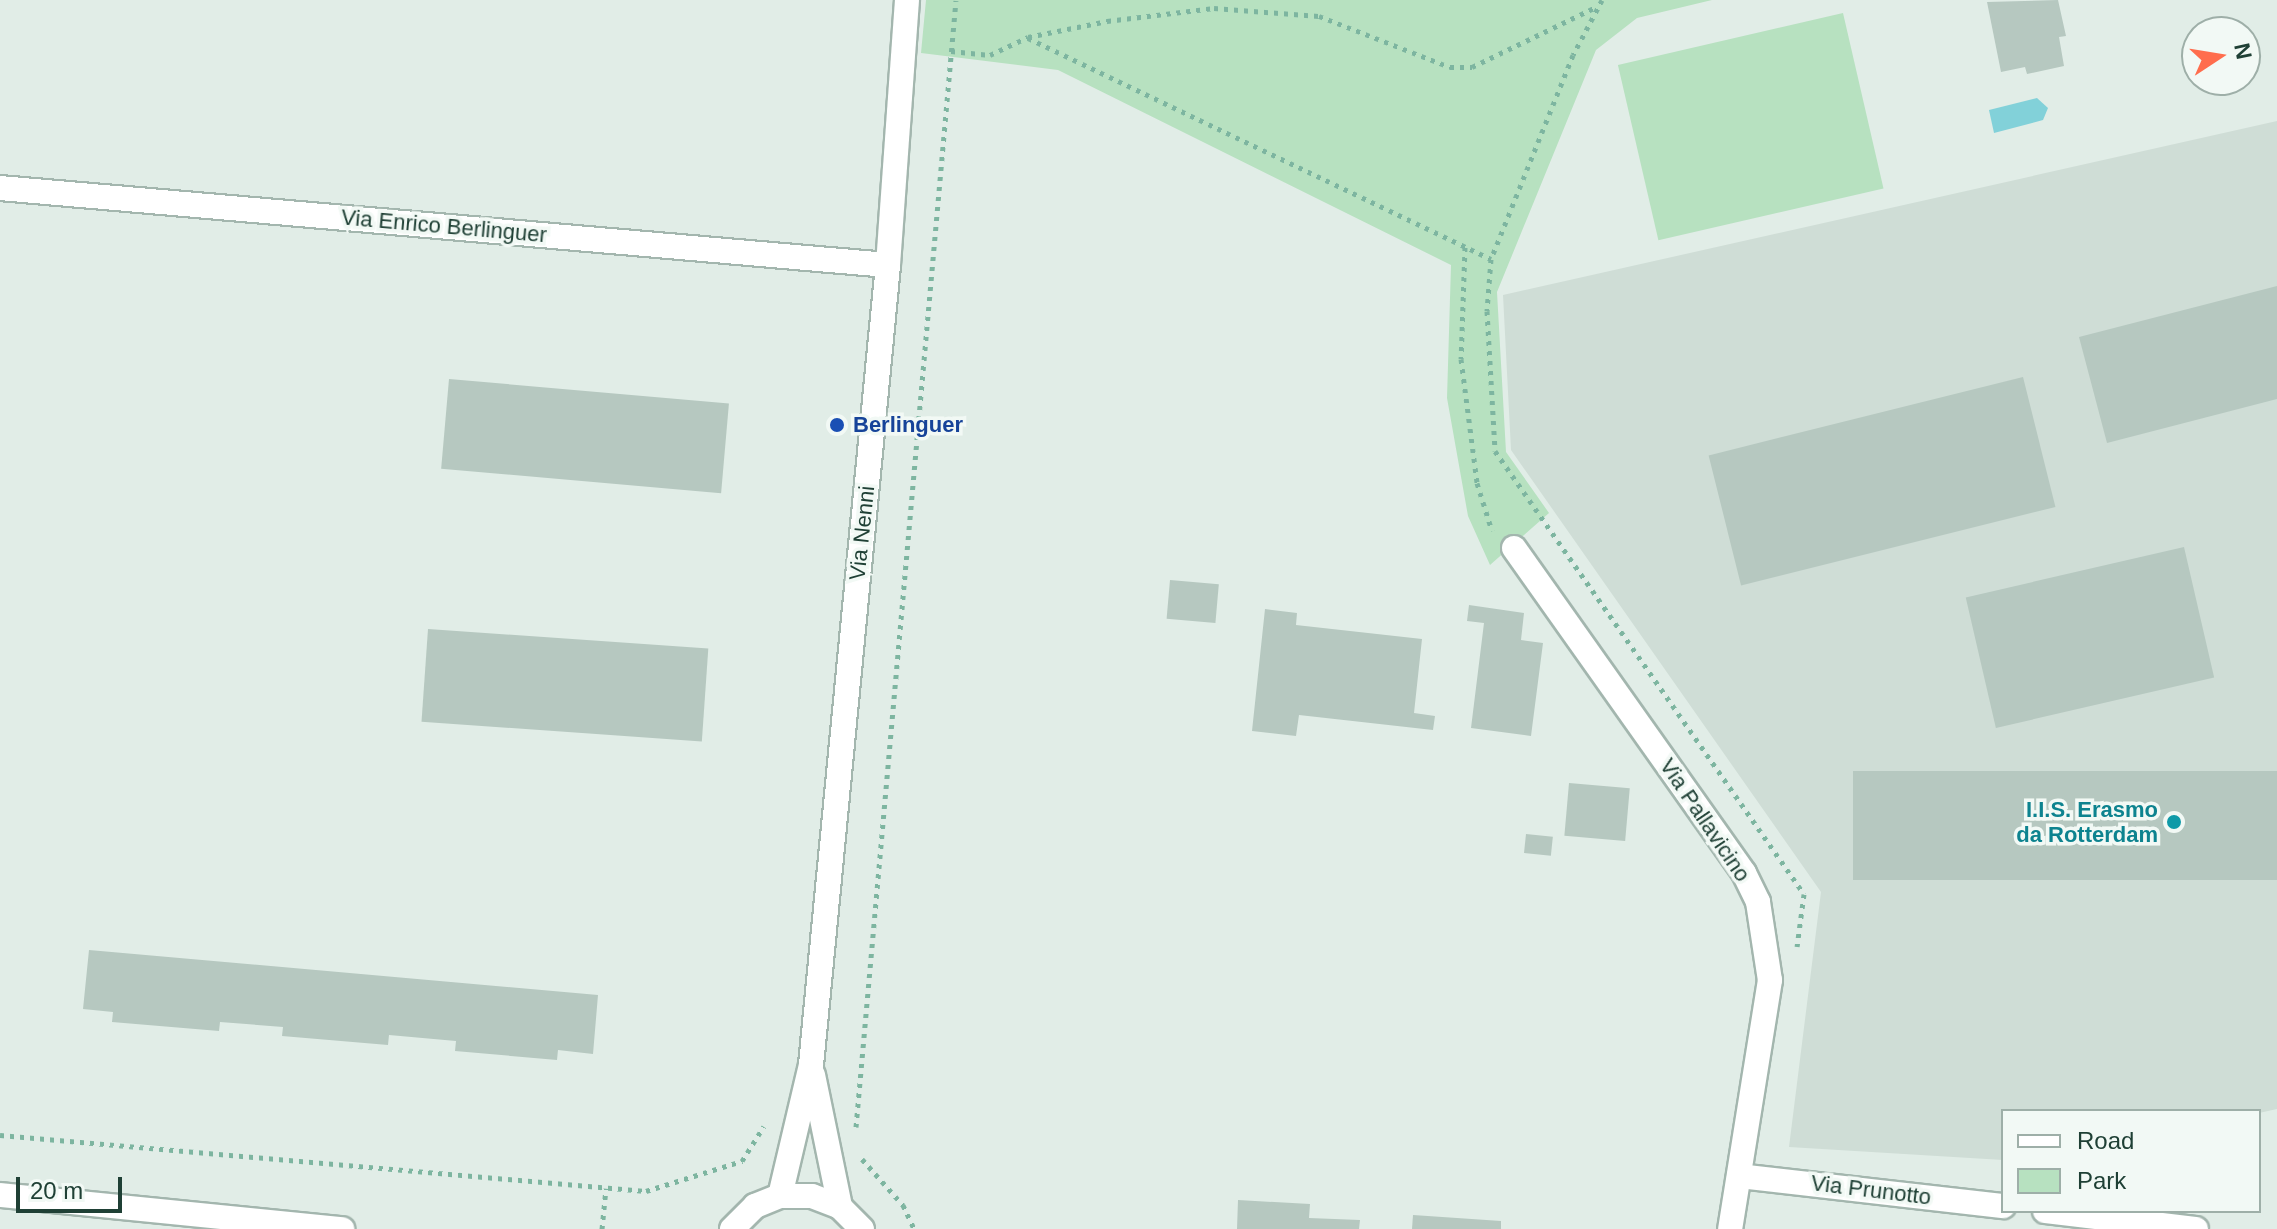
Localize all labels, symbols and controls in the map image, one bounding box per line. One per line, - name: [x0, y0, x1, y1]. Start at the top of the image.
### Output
- north arrow: [2181, 16, 2261, 96]
- text: N: [2229, 41, 2257, 62]
- street label: Via Enrico Berlinguer: [340, 204, 548, 248]
- place label: Berlinguer: [853, 412, 963, 438]
- marker: Berlinguer: [828, 416, 846, 434]
- street label: Via Nenni: [844, 484, 880, 582]
- street label: Via Pallavicino: [1654, 753, 1756, 887]
- place label: I.I.S. Erasmo da Rotterdam: [2016, 796, 2158, 848]
- marker: I.I.S. Erasmo da Rotterdam: [2165, 813, 2183, 831]
- legend: [2001, 1109, 2261, 1213]
- text: Road: [2077, 1127, 2134, 1154]
- scale bar: [20, 1161, 126, 1211]
- text: Park: [2077, 1167, 2126, 1194]
- street label: Via Prunotto: [1810, 1170, 1932, 1210]
- text: 20 m: [30, 1177, 83, 1204]

